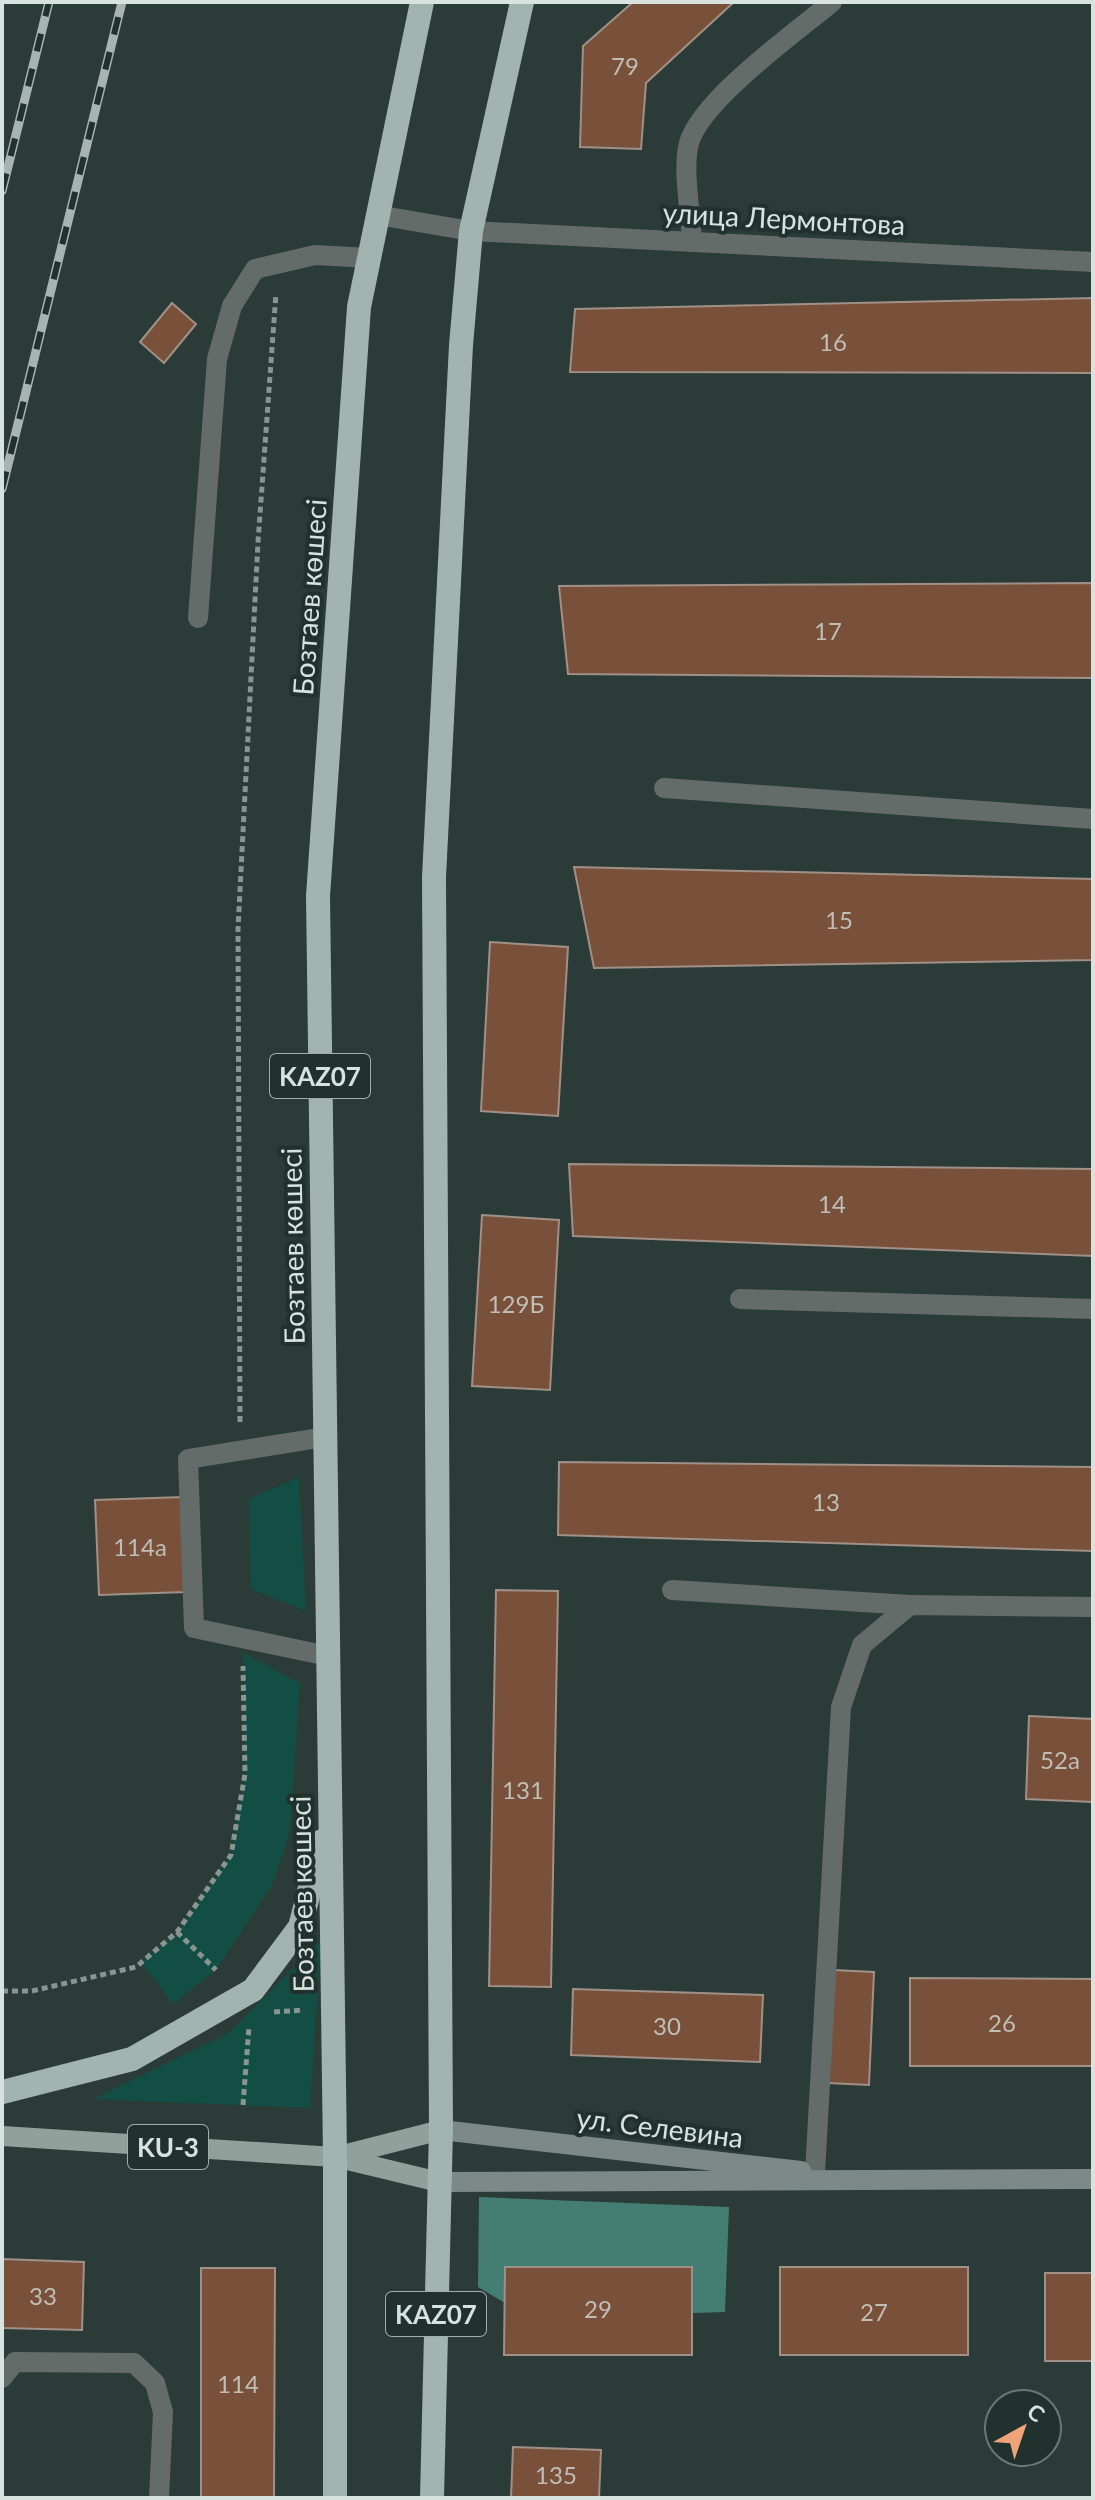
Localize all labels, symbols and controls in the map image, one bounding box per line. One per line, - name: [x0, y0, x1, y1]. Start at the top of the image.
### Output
- house number: 79: [611, 51, 639, 80]
- street label: улица Лермонтова: [662, 195, 906, 241]
- house number: 16: [819, 327, 847, 356]
- street label: Бозтаев көшесі: [285, 498, 333, 696]
- house number: 17: [814, 616, 842, 645]
- house number: 15: [825, 905, 853, 934]
- road number: KAZ07: [270, 1054, 370, 1098]
- street label: Бозтаев көшесі: [273, 1147, 311, 1345]
- house number: 14: [818, 1189, 846, 1218]
- house number: 129Б: [488, 1289, 544, 1318]
- house number: 13: [812, 1487, 840, 1516]
- house number: 114а: [113, 1532, 167, 1561]
- house number: 52а: [1040, 1745, 1080, 1774]
- house number: 131: [502, 1775, 544, 1804]
- street label: Бозтаев көшесі: [282, 1795, 320, 1993]
- house number: 26: [988, 2008, 1016, 2037]
- house number: 30: [653, 2011, 681, 2040]
- street label: ул. Селевина: [575, 2100, 745, 2154]
- road number: KU-3: [128, 2125, 208, 2169]
- house number: 33: [29, 2281, 57, 2310]
- road number: KAZ07: [386, 2292, 486, 2336]
- house number: 29: [584, 2294, 612, 2323]
- house number: 27: [860, 2297, 888, 2326]
- house number: 114: [217, 2369, 259, 2398]
- north arrow: [983, 2388, 1063, 2468]
- text: С: [1022, 2397, 1051, 2428]
- house number: 135: [535, 2460, 577, 2489]

